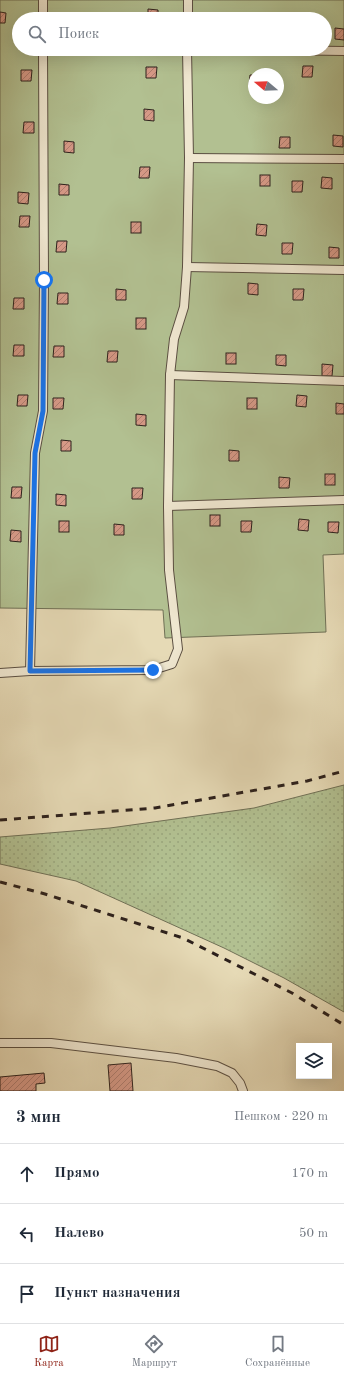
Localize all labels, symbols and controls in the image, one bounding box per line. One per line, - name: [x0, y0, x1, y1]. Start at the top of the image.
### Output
- search box: [12, 12, 332, 56]
- icon: search: [26, 23, 48, 45]
- text: Поиск: [58, 27, 99, 42]
- north arrow: [248, 68, 284, 104]
- route start: [35, 271, 53, 289]
- route end: [144, 661, 162, 679]
- map controls: [296, 1043, 332, 1079]
- button: layers: [296, 1043, 332, 1079]
- text: 3 мин: [16, 1109, 61, 1126]
- text: Пешком · 220 m: [234, 1110, 328, 1123]
- icon: ahead: [16, 1163, 38, 1185]
- text: Прямо: [54, 1166, 100, 1181]
- text: 170 m: [291, 1167, 328, 1180]
- icon: left: [16, 1223, 38, 1245]
- text: Налево: [54, 1226, 104, 1241]
- text: 50 m: [299, 1227, 328, 1240]
- icon: arrive: [16, 1283, 38, 1305]
- text: Пункт назначения: [54, 1286, 181, 1301]
- tab: Карта: [34, 1333, 64, 1371]
- tab: Маршрут: [132, 1333, 177, 1371]
- tab: Сохранённые: [245, 1333, 310, 1371]

